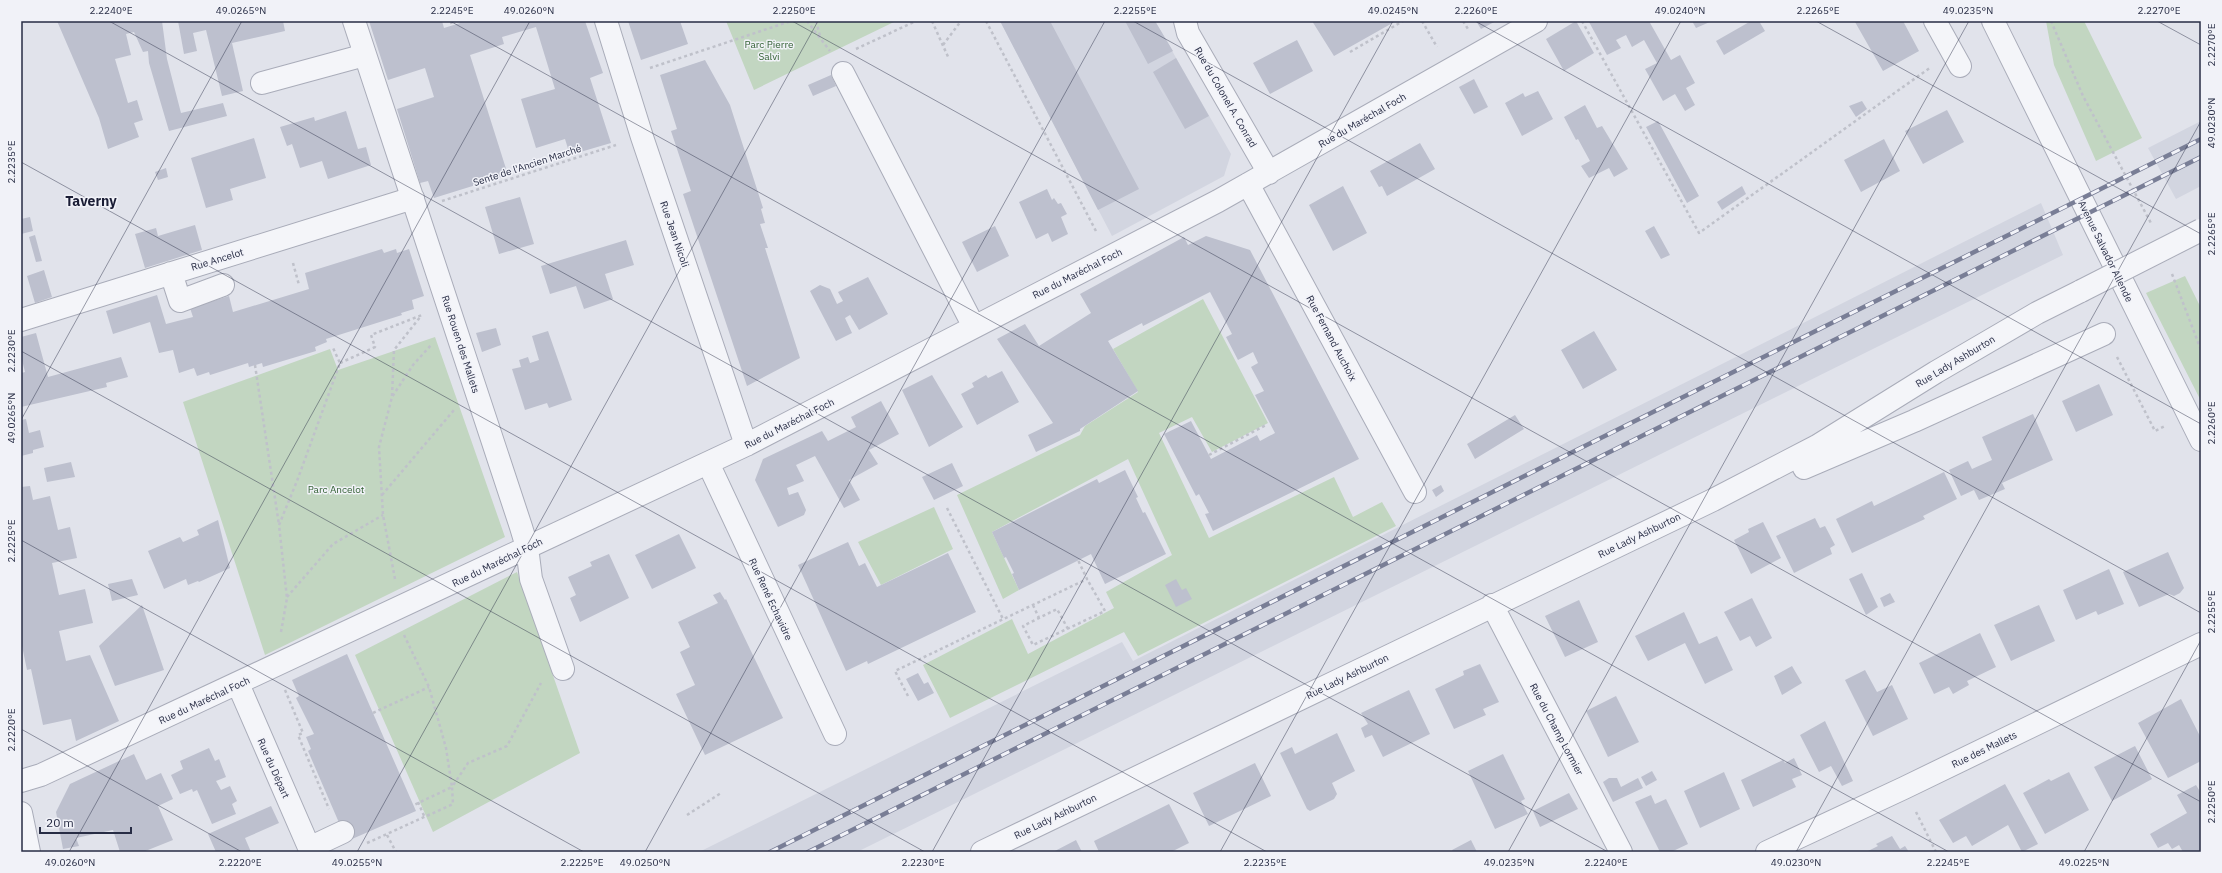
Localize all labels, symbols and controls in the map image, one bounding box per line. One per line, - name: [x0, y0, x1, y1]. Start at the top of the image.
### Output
- text: 2.2240°E: [89, 4, 133, 17]
- text: 49.0265°N: [216, 4, 266, 17]
- text: 2.2245°E: [430, 4, 474, 17]
- text: 49.0260°N: [504, 4, 554, 17]
- text: 2.2250°E: [772, 4, 816, 17]
- text: 2.2255°E: [1113, 4, 1157, 17]
- text: 49.0245°N: [1368, 4, 1418, 17]
- text: 2.2260°E: [1454, 4, 1498, 17]
- text: 49.0240°N: [1655, 4, 1705, 17]
- text: 2.2265°E: [1796, 4, 1840, 17]
- text: 49.0235°N: [1943, 4, 1993, 17]
- text: 2.2270°E: [2137, 4, 2181, 17]
- text: 2.2270°E: [2205, 23, 2218, 67]
- park label: Parc Pierre Salvi: [744, 38, 794, 63]
- street label: Rue du Colonel A. Conrad: [1191, 45, 1260, 150]
- street label: Rue du Maréchal Foch: [1316, 90, 1408, 151]
- text: 49.0230°N: [2205, 98, 2218, 148]
- text: 2.2235°E: [5, 140, 18, 184]
- street label: Sente de l'Ancien Marché: [471, 142, 583, 189]
- district label: Taverny: [65, 192, 117, 210]
- street label: Avenue Salvador Allende: [2075, 198, 2136, 305]
- street label: Rue Jean Nicoli: [657, 199, 692, 269]
- text: 2.2265°E: [2205, 212, 2218, 256]
- street label: Rue Ancelot: [189, 245, 245, 274]
- street label: Rue du Maréchal Foch: [1030, 245, 1124, 302]
- street label: Rue Fernand Auchoix: [1303, 293, 1360, 383]
- street label: Rue Rouen des Mallets: [439, 294, 483, 395]
- text: 2.2230°E: [5, 329, 18, 373]
- street label: Rue Lady Ashburton: [1913, 333, 1997, 390]
- text: 49.0265°N: [5, 393, 18, 443]
- street label: Rue du Maréchal Foch: [742, 395, 836, 452]
- text: 2.2260°E: [2205, 401, 2218, 445]
- park label: Parc Ancelot: [308, 483, 365, 496]
- street label: Rue Lady Ashburton: [1596, 510, 1683, 561]
- text: 2.2225°E: [5, 519, 18, 563]
- street label: Rue du Maréchal Foch: [450, 535, 545, 590]
- street label: Rue René Echavidre: [746, 556, 796, 643]
- text: 2.2255°E: [2205, 590, 2218, 634]
- street label: Rue Lady Ashburton: [1304, 651, 1391, 702]
- street label: Rue du Maréchal Foch: [157, 674, 252, 727]
- street label: Rue du Champ Lormier: [1527, 681, 1587, 778]
- text: 2.2220°E: [5, 708, 18, 752]
- street label: Rue des Mallets: [1949, 728, 2019, 771]
- street label: Rue du Départ: [255, 736, 293, 801]
- text: 2.2250°E: [2205, 780, 2218, 824]
- street label: Rue Lady Ashburton: [1012, 791, 1099, 842]
- scale bar: [40, 809, 131, 835]
- text: 20 m: [46, 815, 74, 830]
- text: 49.0260°N: [45, 856, 95, 869]
- text: 2.2220°E: [218, 856, 262, 869]
- text: 49.0255°N: [332, 856, 382, 869]
- text: 2.2225°E: [560, 856, 604, 869]
- text: 49.0250°N: [620, 856, 670, 869]
- text: 2.2230°E: [901, 856, 945, 869]
- text: 2.2235°E: [1243, 856, 1287, 869]
- text: 49.0235°N: [1484, 856, 1534, 869]
- text: 2.2240°E: [1584, 856, 1628, 869]
- text: 49.0230°N: [1771, 856, 1821, 869]
- text: 2.2245°E: [1926, 856, 1970, 869]
- text: 49.0225°N: [2059, 856, 2109, 869]

